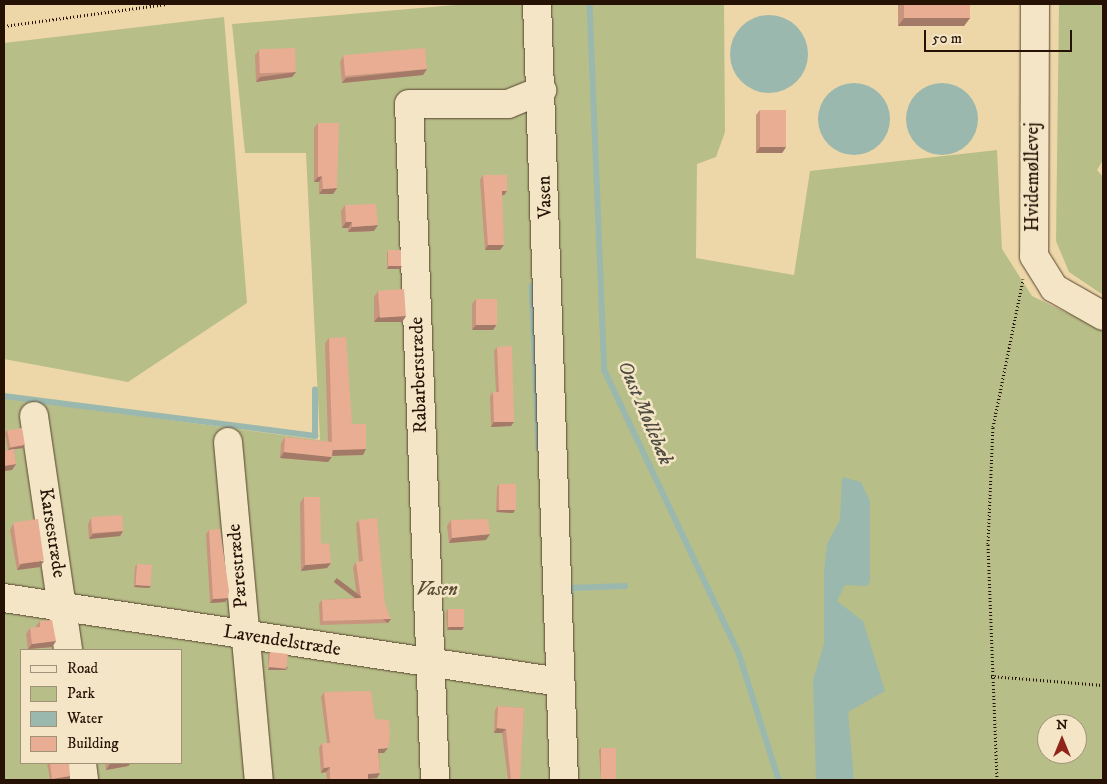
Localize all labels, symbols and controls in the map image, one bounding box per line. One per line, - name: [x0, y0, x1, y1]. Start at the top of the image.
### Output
- scale bar: [927, 20, 1074, 52]
- text: 50 m: [932, 29, 962, 48]
- street label: Hvidemøllevej: [1022, 122, 1044, 232]
- street label: Vasen: [533, 175, 557, 219]
- street label: Rabarberstræde: [406, 316, 432, 434]
- water label: Oust Møllebæk: [612, 357, 678, 469]
- street label: Karsestræde: [34, 487, 70, 579]
- street label: Pærestræde: [223, 523, 253, 609]
- park label: Vasen: [416, 579, 458, 601]
- street label: Lavendelstræde: [222, 620, 342, 662]
- legend: [20, 649, 182, 764]
- text: Road: [67, 659, 98, 678]
- text: Park: [67, 684, 95, 703]
- text: Water: [67, 709, 103, 728]
- north arrow: [1037, 714, 1087, 764]
- text: N: [1056, 716, 1068, 734]
- text: Building: [67, 734, 119, 753]

